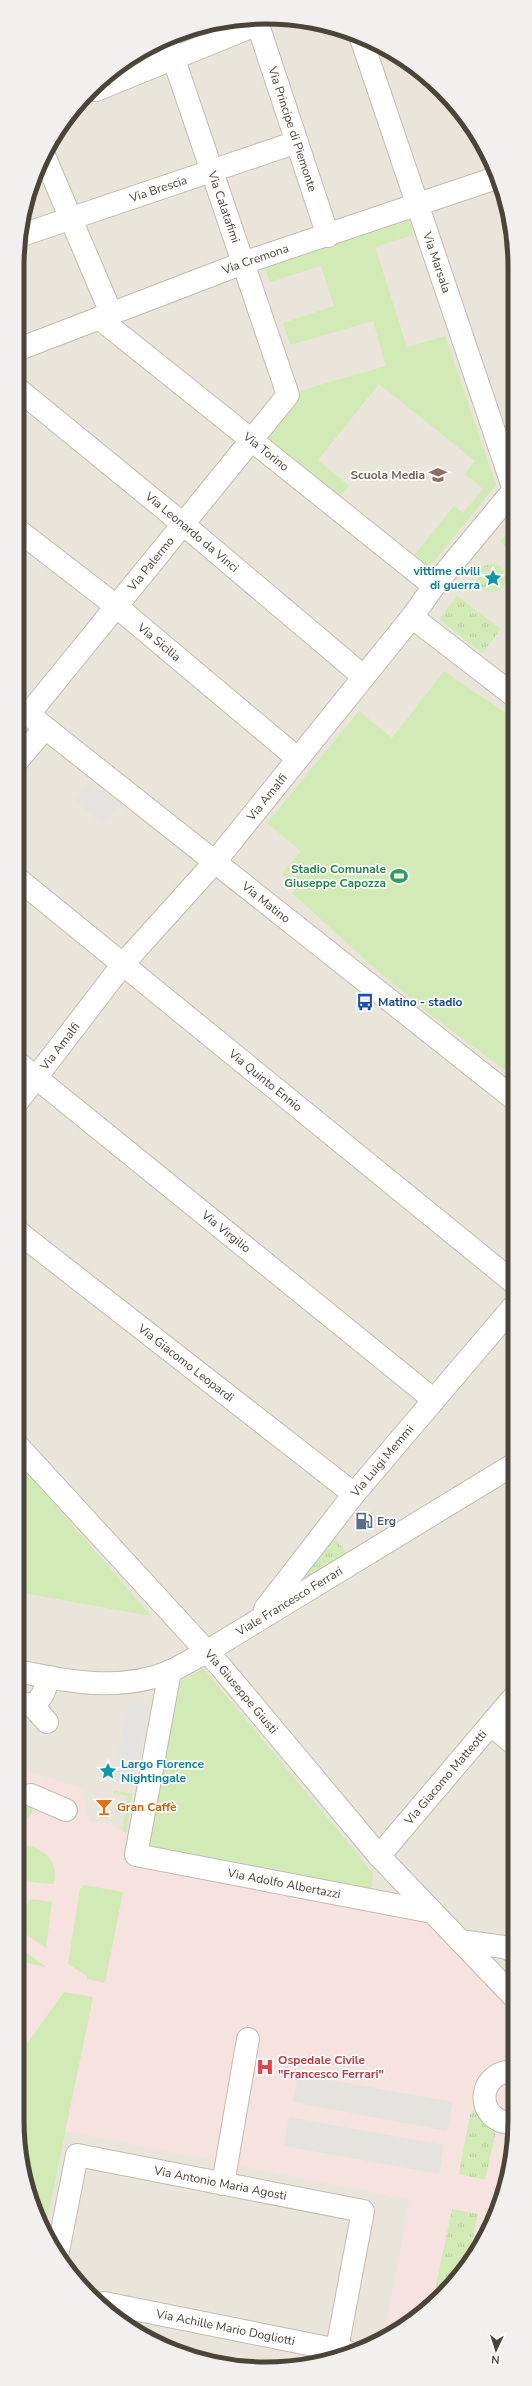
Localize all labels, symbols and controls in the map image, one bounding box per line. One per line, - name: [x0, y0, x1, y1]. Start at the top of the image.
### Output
- street label: Via Principe di Piemonte: [264, 64, 321, 194]
- street label: Via Calatafimi: [204, 168, 244, 245]
- street label: Via Brescia: [126, 172, 189, 206]
- street label: Via Marsala: [419, 229, 455, 295]
- street label: Via Cremona: [219, 240, 291, 279]
- street label: Via Torino: [239, 428, 292, 475]
- school or university icon: Scuola Media: [428, 465, 448, 485]
- place label: Scuola Media: [351, 467, 425, 483]
- street label: Via Leonardo da Vinci: [141, 488, 242, 576]
- street label: Via Palermo: [124, 533, 178, 595]
- place label: vittime civili di guerra: [412, 563, 480, 593]
- place icon: vittime civili di guerra: [483, 568, 503, 588]
- street label: Via Sicilia: [133, 619, 184, 665]
- street label: Via Amalfi: [242, 770, 291, 825]
- place label: Stadio Comunale Giuseppe Capozza: [284, 861, 386, 891]
- sports icon: Stadio Comunale Giuseppe Capozza: [389, 866, 409, 886]
- street label: Via Matino: [238, 878, 294, 927]
- bus stop icon: Matino - stadio: [355, 992, 375, 1012]
- place label: Matino - stadio: [378, 994, 462, 1010]
- street label: Via Amalfi: [36, 1019, 83, 1074]
- street label: Via Quinto Ennio: [225, 1045, 306, 1115]
- street label: Via Virgilio: [198, 1206, 254, 1257]
- street label: Via Giacomo Leopardi: [134, 1320, 237, 1405]
- street label: Via Luigi Memmi: [347, 1422, 417, 1501]
- fuel station icon: Erg: [354, 1511, 374, 1531]
- place label: Erg: [377, 1513, 396, 1529]
- street label: Viale Francesco Ferrari: [232, 1563, 346, 1640]
- street label: Via Giuseppe Giusti: [200, 1646, 281, 1737]
- street label: Via Giacomo Matteotti: [400, 1727, 490, 1829]
- place label: Largo Florence Nightingale: [121, 1756, 204, 1786]
- place icon: Largo Florence Nightingale: [98, 1761, 118, 1781]
- bar icon: Gran Caffè: [94, 1797, 114, 1817]
- place label: Gran Caffè: [117, 1799, 177, 1815]
- street label: Via Adolfo Albertazzi: [225, 1865, 342, 1902]
- place label: Ospedale Civile "Francesco Ferrari": [278, 2052, 384, 2082]
- hospital icon: Ospedale Civile "Francesco Ferrari": [255, 2057, 275, 2077]
- street label: Via Antonio Maria Agosti: [152, 2162, 288, 2204]
- street label: Via Achille Mario Dogliotti: [154, 2305, 296, 2349]
- north arrow: [476, 2330, 516, 2370]
- text: N: [491, 2352, 500, 2367]

